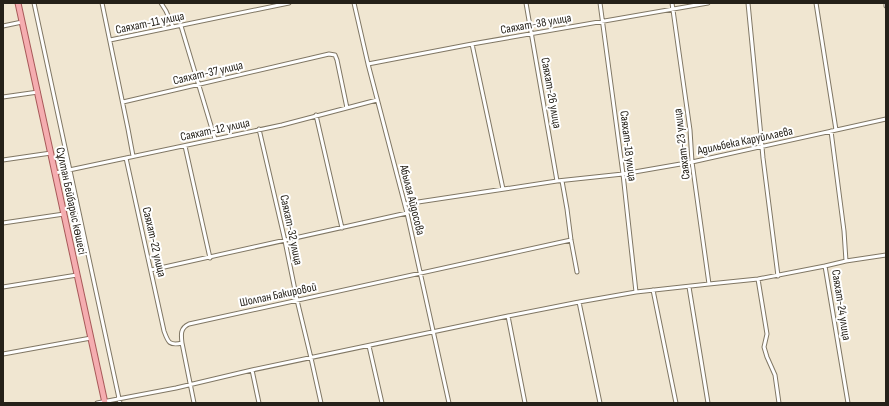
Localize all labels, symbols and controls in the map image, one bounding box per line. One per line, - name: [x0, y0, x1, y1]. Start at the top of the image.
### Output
- street label: Саяхат-11 улица: [114, 8, 186, 38]
- street label: Саяхат-38 улица: [499, 10, 573, 38]
- street label: Саяхат-26 улица: [537, 56, 565, 130]
- street label: Саяхат-37 улица: [172, 58, 245, 88]
- street label: Саяхат-23 улица: [670, 107, 694, 180]
- street label: Саяхат-18 улица: [616, 110, 640, 182]
- street label: Саяхат-12 улица: [179, 115, 251, 145]
- street label: Адильбека Каруйллаева: [695, 123, 794, 159]
- street label: Сұлтан Бейбарыс көшесі: [52, 146, 90, 256]
- street label: Абылая Айдосова: [396, 162, 428, 237]
- street label: Саяхат-32 улица: [276, 194, 306, 267]
- street label: Саяхат-22 улица: [139, 206, 169, 279]
- street label: Саяхат-24 улица: [828, 269, 854, 342]
- street label: Шолпан Бакировой: [238, 280, 318, 310]

